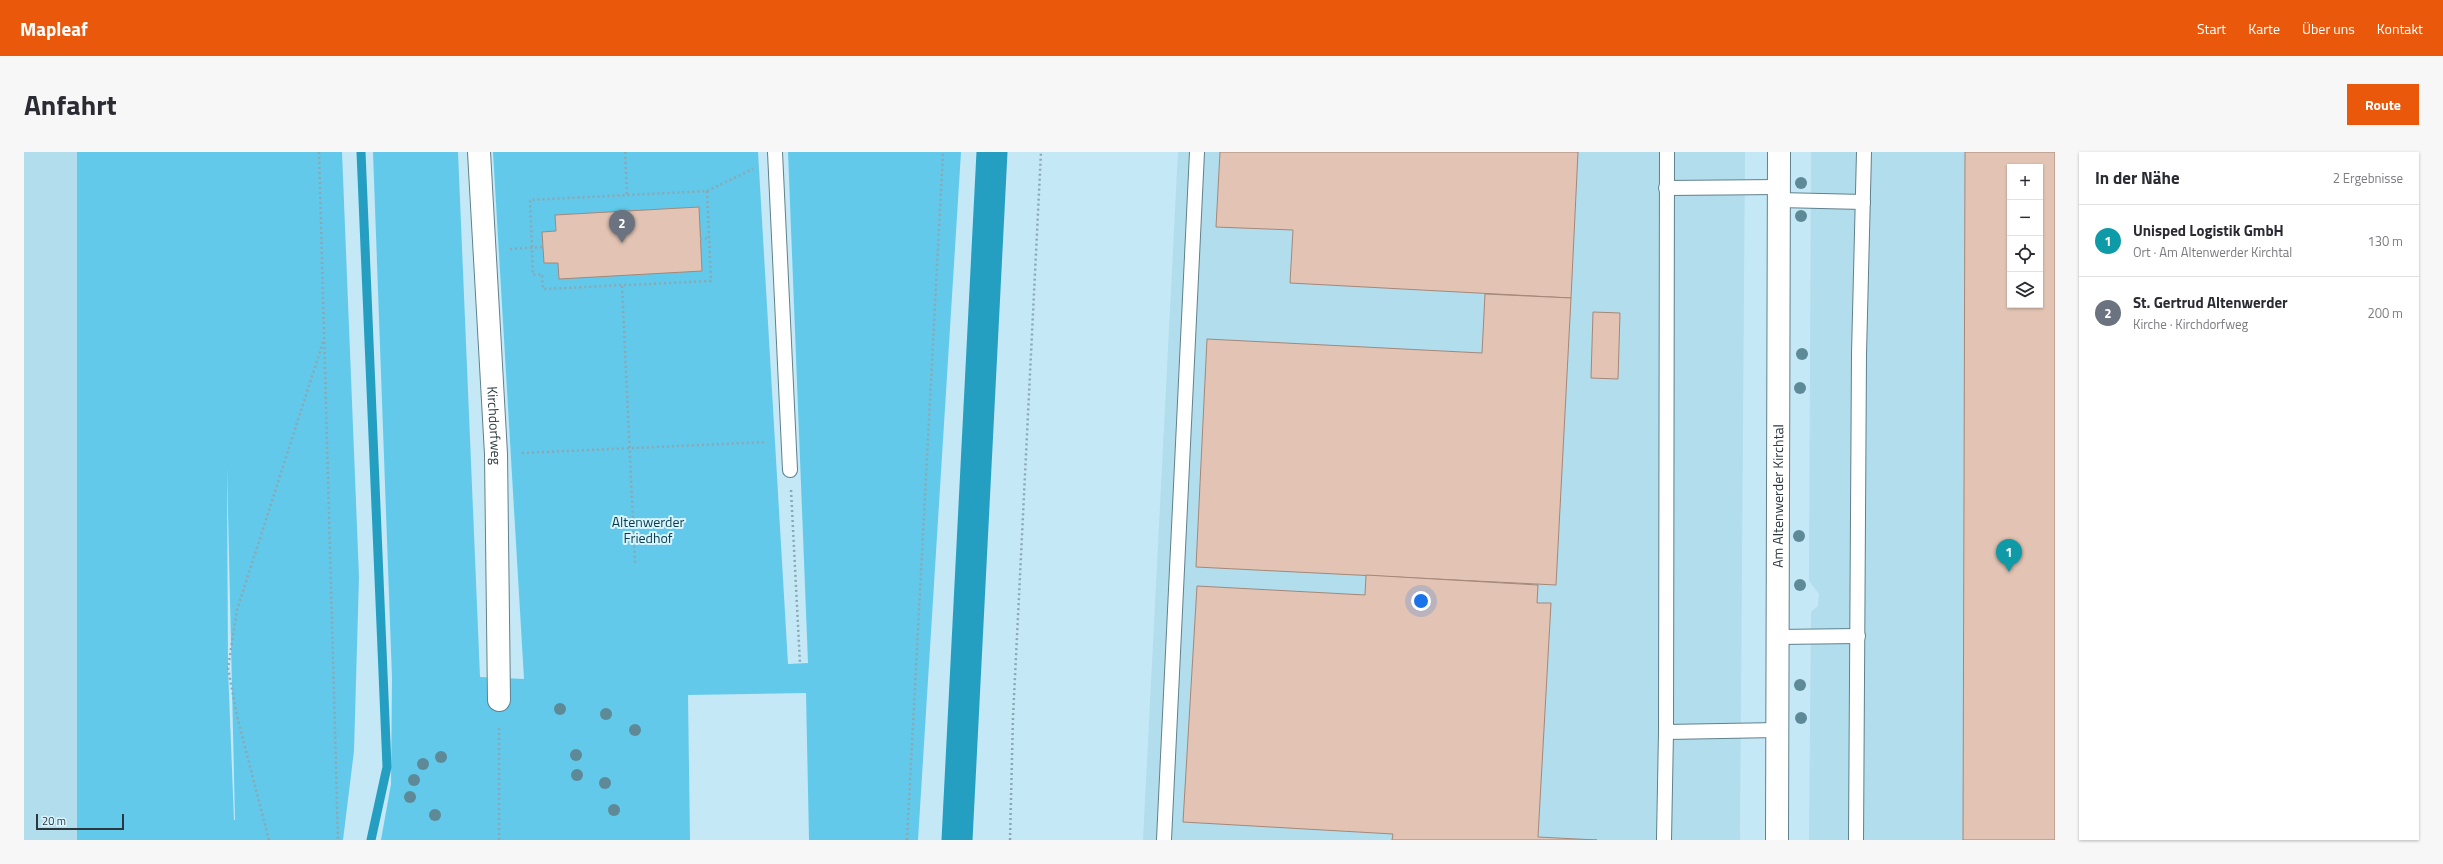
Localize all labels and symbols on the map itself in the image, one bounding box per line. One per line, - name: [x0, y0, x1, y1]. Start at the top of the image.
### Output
- pin: 2: [609, 210, 635, 243]
- street label: Kirchdorfweg: [482, 386, 507, 465]
- street label: Am Altenwerder Kirchtal: [1767, 424, 1788, 568]
- park label: Altenwerder Friedhof: [612, 511, 684, 548]
- pin: 1: [1996, 539, 2022, 572]
- your location: [1411, 591, 1431, 611]
- scale bar: [36, 812, 124, 831]

